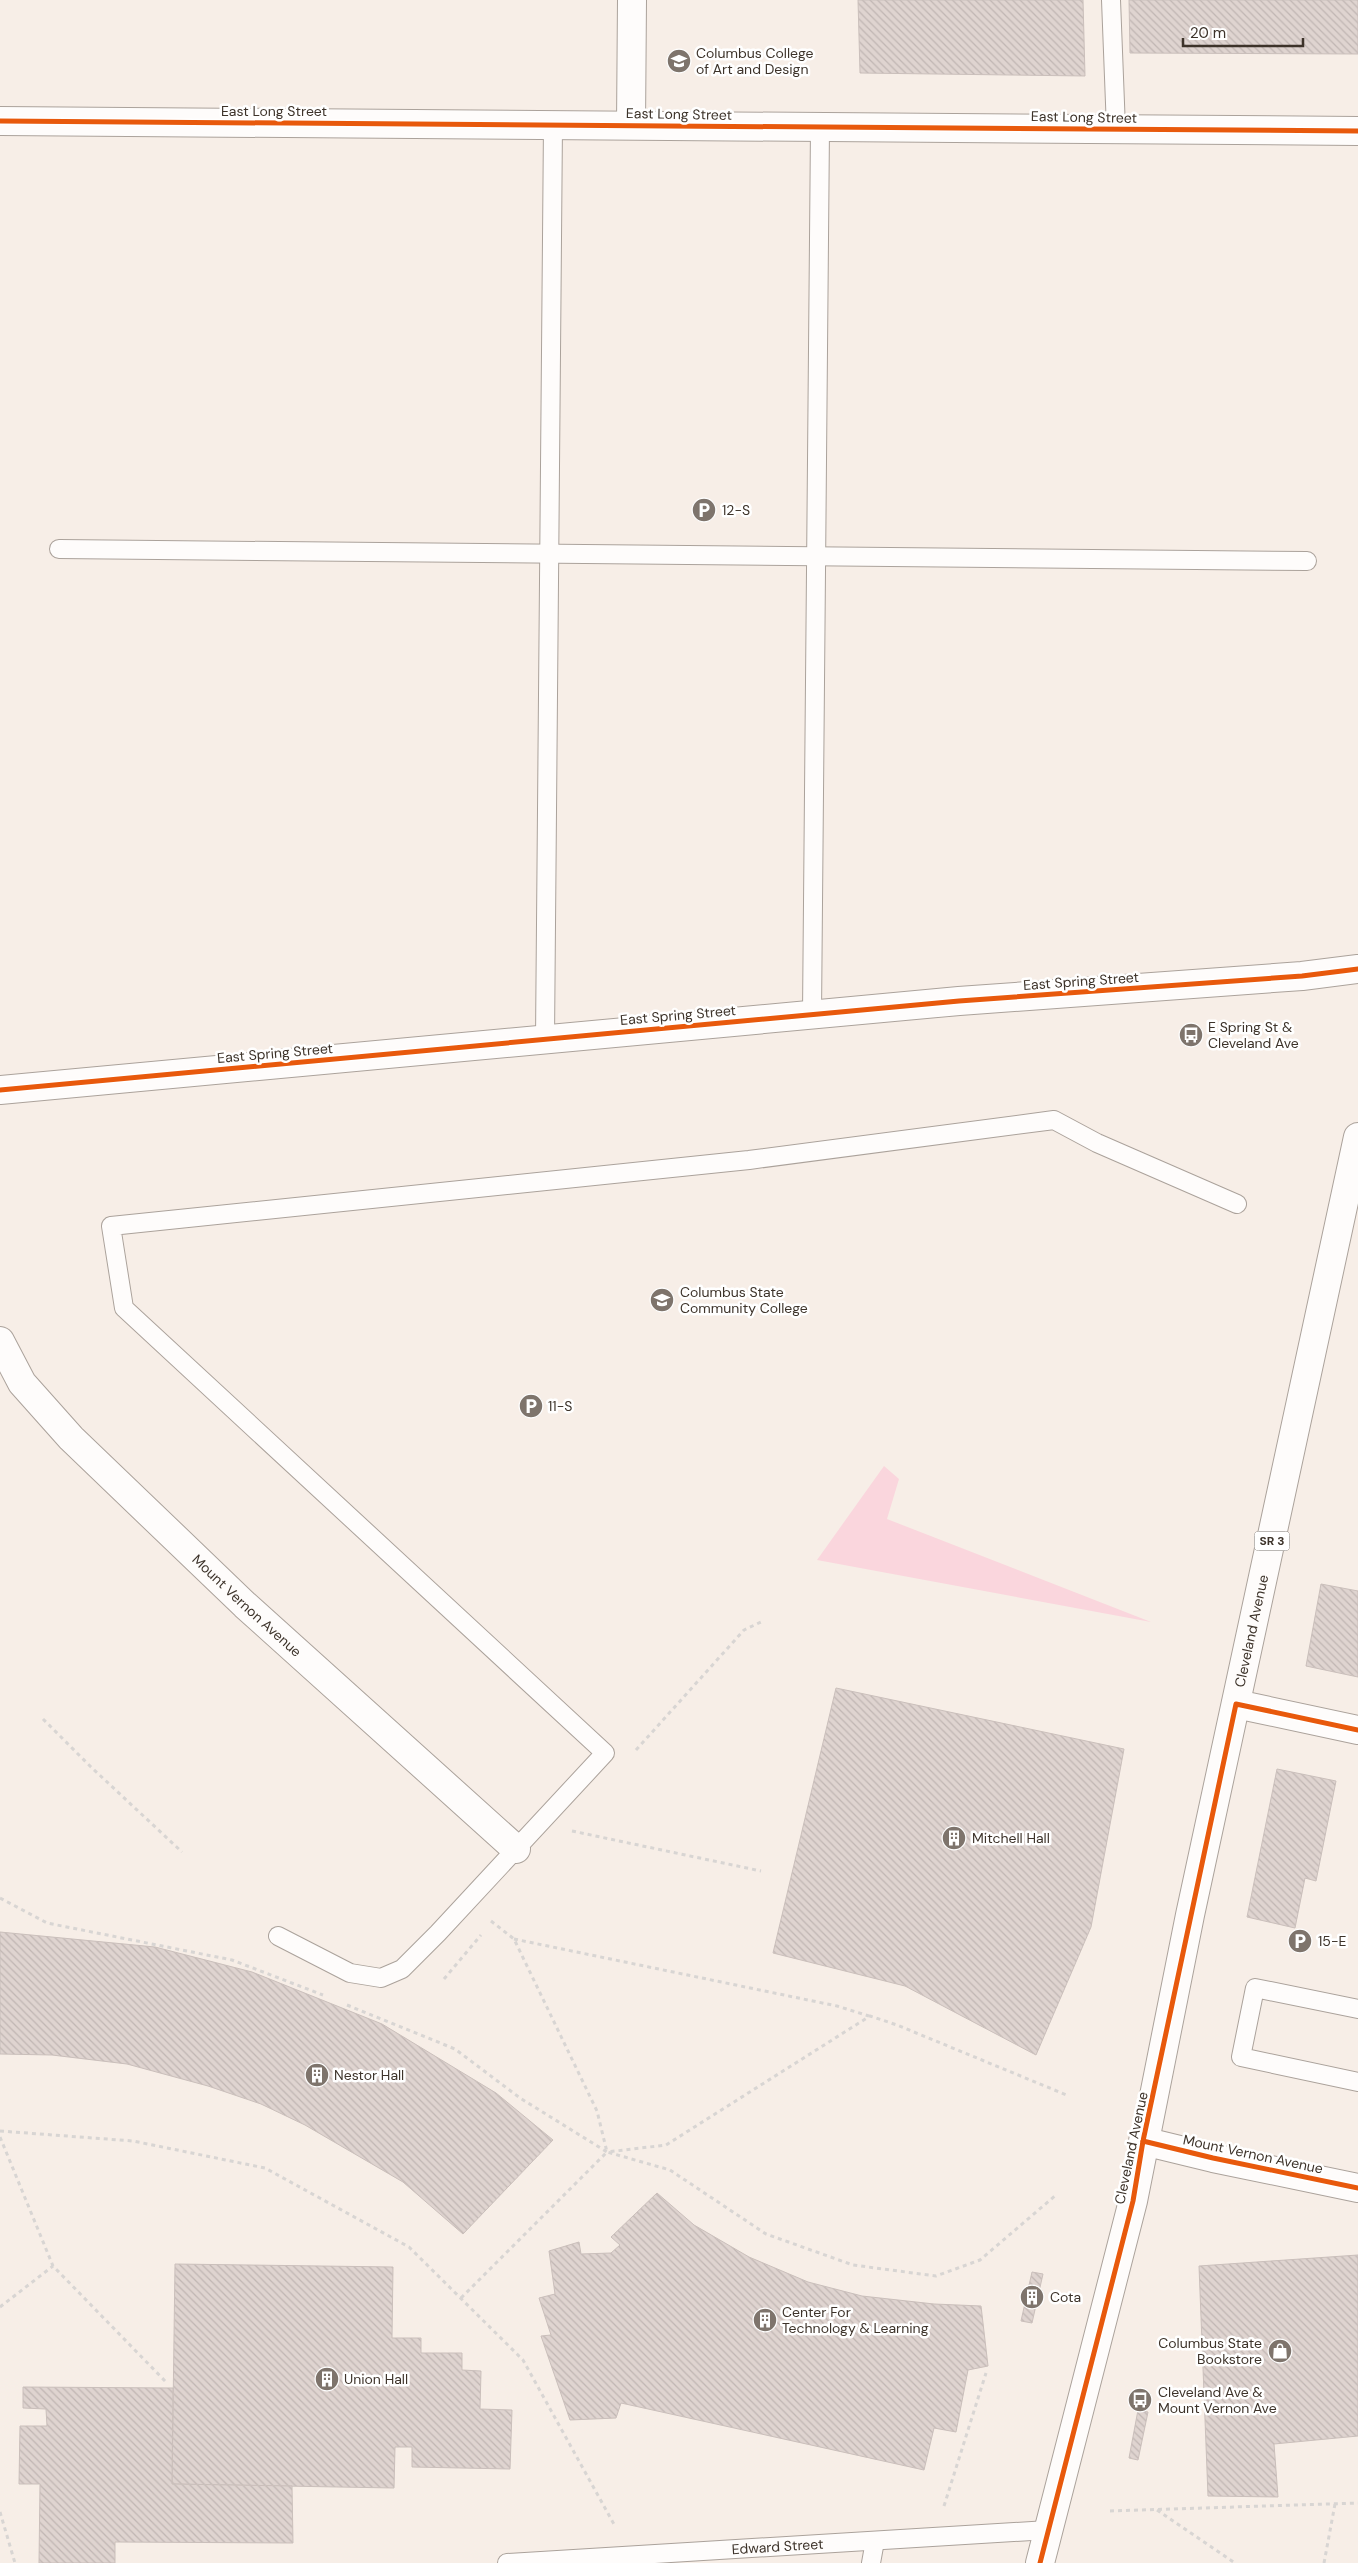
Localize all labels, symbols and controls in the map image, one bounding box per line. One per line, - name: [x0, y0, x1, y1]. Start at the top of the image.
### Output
- scale bar: [1183, 15, 1303, 47]
- text: 20 m: [1190, 23, 1226, 43]
- place label: Columbus College of Art and Design: [696, 44, 814, 78]
- school or university icon: Columbus College of Art and Design: [666, 48, 692, 74]
- street label: East Long Street: [221, 102, 327, 120]
- street label: East Long Street: [626, 104, 732, 124]
- street label: East Long Street: [1031, 107, 1137, 127]
- parking icon: 12-S: [691, 497, 717, 523]
- place label: 12-S: [722, 501, 750, 519]
- street label: East Spring Street: [1022, 968, 1140, 994]
- street label: East Spring Street: [619, 1001, 737, 1029]
- place label: E Spring St & Cleveland Ave: [1208, 1018, 1299, 1052]
- bus stop icon: E Spring St & Cleveland Ave: [1178, 1022, 1204, 1048]
- street label: East Spring Street: [216, 1039, 334, 1067]
- place label: Columbus State Community College: [680, 1283, 808, 1317]
- school or university icon: Columbus State Community College: [649, 1287, 675, 1313]
- parking icon: 11-S: [518, 1393, 544, 1419]
- place label: 11-S: [548, 1397, 572, 1415]
- road number: SR 3: [1254, 1532, 1290, 1550]
- street label: Mount Vernon Avenue: [189, 1550, 305, 1661]
- street label: Cleveland Avenue: [1230, 1573, 1272, 1689]
- building icon: Mitchell Hall: [941, 1825, 967, 1851]
- place label: Mitchell Hall: [972, 1829, 1050, 1847]
- parking icon: 15-E: [1287, 1928, 1313, 1954]
- place label: 15-E: [1318, 1932, 1346, 1950]
- building icon: Nestor Hall: [304, 2062, 330, 2088]
- place label: Nestor Hall: [334, 2066, 404, 2084]
- street label: Cleveland Avenue: [1110, 2090, 1152, 2206]
- street label: Mount Vernon Avenue: [1181, 2130, 1325, 2178]
- building icon: Cota: [1019, 2284, 1045, 2310]
- place label: Cota: [1050, 2288, 1081, 2306]
- place label: Center For Technology & Learning: [782, 2303, 929, 2337]
- building icon: Center For Technology & Learning: [752, 2307, 778, 2333]
- place label: Columbus State Bookstore: [1158, 2334, 1262, 2368]
- shop icon: Columbus State Bookstore: [1267, 2338, 1293, 2364]
- building icon: Union Hall: [314, 2366, 340, 2392]
- place label: Union Hall: [344, 2370, 408, 2388]
- place label: Cleveland Ave & Mount Vernon Ave: [1158, 2383, 1277, 2417]
- bus stop icon: Cleveland Ave & Mount Vernon Ave: [1127, 2387, 1153, 2413]
- street label: Edward Street: [731, 2535, 824, 2558]

